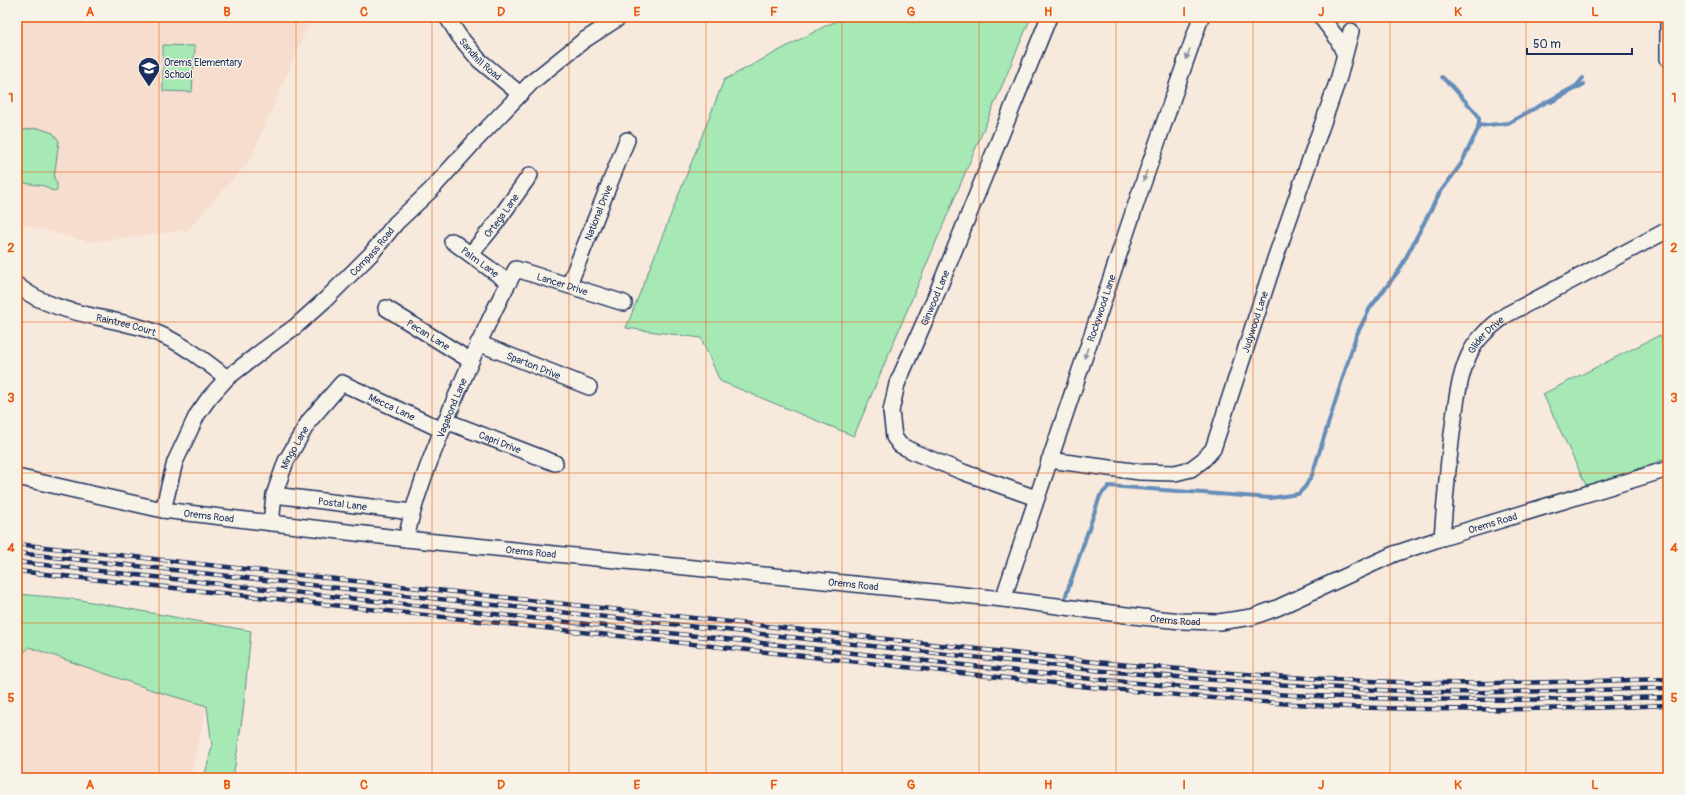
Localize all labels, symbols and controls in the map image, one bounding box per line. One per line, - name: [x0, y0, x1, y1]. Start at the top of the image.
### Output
- text: A: [86, 4, 95, 20]
- text: B: [223, 4, 231, 20]
- text: C: [360, 4, 368, 20]
- text: D: [497, 4, 505, 20]
- text: E: [634, 4, 641, 20]
- text: F: [770, 4, 778, 20]
- text: G: [907, 4, 916, 20]
- text: H: [1044, 4, 1052, 20]
- text: I: [1182, 4, 1186, 20]
- text: J: [1318, 4, 1324, 20]
- text: K: [1454, 4, 1462, 20]
- text: L: [1591, 4, 1599, 20]
- scale bar: [1527, 30, 1632, 56]
- street label: Sandhill Road: [456, 36, 504, 83]
- text: 50 m: [1533, 37, 1561, 52]
- one-way arrow: [1185, 48, 1191, 60]
- school or university icon: Orems Elementary School: [136, 55, 162, 88]
- place label: Orems Elementary School: [164, 57, 243, 81]
- text: 1: [8, 90, 14, 106]
- text: 1: [1671, 90, 1677, 106]
- one-way arrow: [1142, 171, 1148, 183]
- street label: National Drive: [582, 184, 615, 242]
- street label: Ortega Lane: [482, 192, 522, 240]
- street label: Compass Road: [348, 225, 397, 279]
- text: 2: [7, 240, 15, 256]
- text: 2: [1670, 240, 1678, 256]
- street label: Palm Lane: [458, 245, 501, 280]
- street label: Ginwood Lane: [918, 269, 953, 328]
- street label: Lancer Drive: [535, 271, 589, 298]
- street label: Rockywood Lane: [1085, 273, 1119, 343]
- street label: Judywood Lane: [1240, 290, 1271, 354]
- street label: Raintree Court: [95, 312, 158, 339]
- street label: Glider Drive: [1466, 314, 1507, 356]
- street label: Pecan Lane: [404, 317, 452, 353]
- one-way arrow: [1082, 347, 1088, 359]
- street label: Sparton Drive: [505, 350, 562, 382]
- street label: Vagabond Lane: [435, 376, 470, 440]
- text: 3: [7, 390, 15, 406]
- text: 3: [1670, 390, 1678, 406]
- street label: Mecca Lane: [367, 391, 417, 423]
- street label: Mingo Lane: [279, 424, 312, 471]
- street label: Capri Drive: [477, 429, 523, 456]
- street label: Postal Lane: [317, 495, 368, 513]
- street label: Orems Road: [183, 508, 235, 525]
- street label: Orems Road: [1467, 510, 1519, 537]
- text: 4: [7, 540, 15, 556]
- text: 4: [1670, 540, 1678, 556]
- street label: Orems Road: [505, 544, 557, 561]
- street label: Orems Road: [827, 576, 879, 593]
- street label: Orems Road: [1149, 613, 1201, 629]
- text: 5: [7, 690, 15, 706]
- text: 5: [1670, 690, 1678, 706]
- text: A: [86, 777, 95, 793]
- text: B: [223, 777, 231, 793]
- text: C: [360, 777, 368, 793]
- text: D: [497, 777, 505, 793]
- text: E: [634, 777, 641, 793]
- text: F: [770, 777, 778, 793]
- text: G: [907, 777, 916, 793]
- text: H: [1044, 777, 1052, 793]
- text: I: [1182, 777, 1186, 793]
- text: J: [1318, 777, 1324, 793]
- text: K: [1454, 777, 1462, 793]
- text: L: [1591, 777, 1599, 793]

